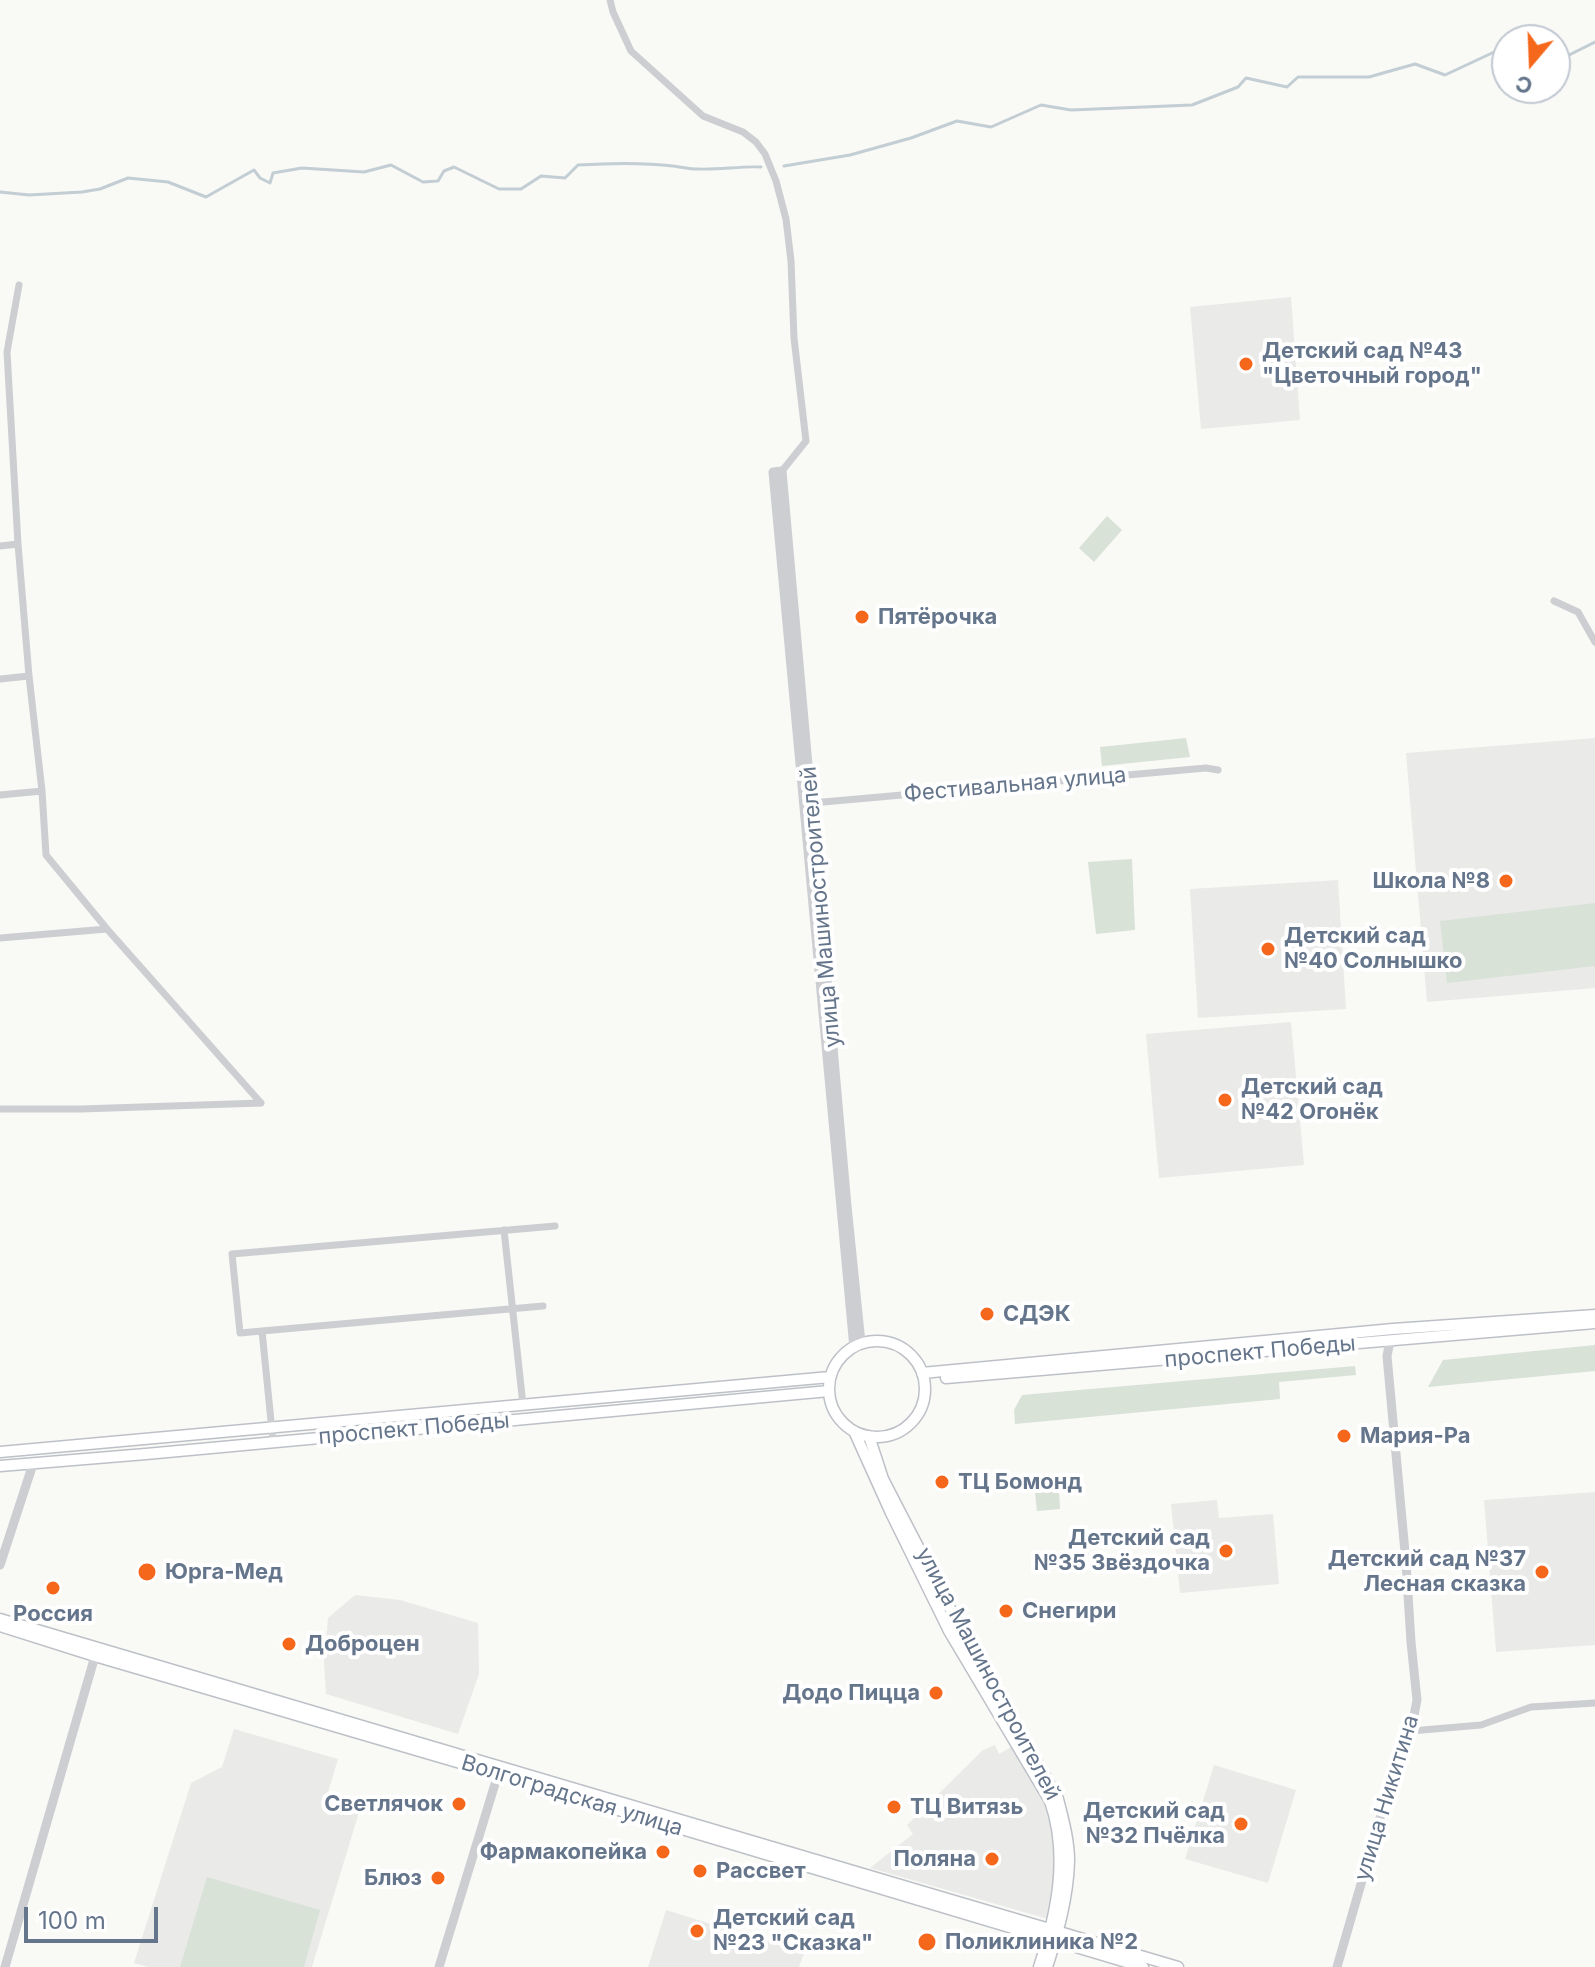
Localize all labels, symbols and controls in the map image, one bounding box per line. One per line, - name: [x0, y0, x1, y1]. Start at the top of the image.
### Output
- north arrow: [1491, 24, 1571, 104]
- text: С: [1512, 70, 1536, 100]
- place label: Детский сад №43 "Цветочный город": [1262, 338, 1482, 390]
- marker: Детский сад №43 "Цветочный город": [1237, 355, 1255, 373]
- place label: Пятёрочка: [878, 604, 997, 630]
- marker: Пятёрочка: [853, 608, 871, 626]
- street label: Фестивальная улица: [903, 762, 1127, 808]
- street label: улица Машиностроителей: [796, 765, 846, 1049]
- place label: Школа №8: [1373, 868, 1490, 894]
- marker: Школа №8: [1497, 872, 1515, 890]
- place label: Детский сад №40 Солнышко: [1284, 923, 1462, 974]
- marker: Детский сад №40 Солнышко: [1259, 940, 1277, 958]
- place label: Детский сад №42 Огонёк: [1241, 1074, 1383, 1126]
- marker: Детский сад №42 Огонёк: [1216, 1091, 1234, 1109]
- place label: СДЭК: [1003, 1301, 1070, 1327]
- marker: СДЭК: [978, 1305, 996, 1323]
- street label: проспект Победы: [1163, 1330, 1357, 1374]
- street label: проспект Победы: [317, 1407, 511, 1451]
- place label: Мария-Ра: [1360, 1423, 1471, 1449]
- marker: Мария-Ра: [1335, 1427, 1353, 1445]
- place label: ТЦ Бомонд: [958, 1469, 1082, 1495]
- marker: ТЦ Бомонд: [933, 1473, 951, 1491]
- place label: Детский сад №35 Звёздочка: [1034, 1525, 1210, 1576]
- marker: Детский сад №35 Звёздочка: [1217, 1542, 1235, 1560]
- street label: улица Машиностроителей: [910, 1543, 1066, 1805]
- place label: Детский сад №37 Лесная сказка: [1328, 1546, 1526, 1598]
- place label: Юрга-Мед: [165, 1559, 283, 1585]
- marker: Юрга-Мед: [136, 1561, 158, 1583]
- marker: Детский сад №37 Лесная сказка: [1533, 1563, 1551, 1581]
- marker: Россия: [44, 1579, 62, 1597]
- place label: Снегири: [1022, 1598, 1116, 1624]
- place label: Россия: [13, 1601, 93, 1627]
- marker: Снегири: [997, 1602, 1015, 1620]
- place label: Доброцен: [305, 1631, 420, 1657]
- marker: Доброцен: [280, 1635, 298, 1653]
- place label: Додо Пицца: [782, 1680, 920, 1706]
- marker: Додо Пицца: [927, 1684, 945, 1702]
- street label: улица Никитина: [1349, 1712, 1425, 1884]
- street label: Волгоградская улица: [458, 1750, 686, 1842]
- place label: Светлячок: [324, 1791, 443, 1817]
- place label: ТЦ Витязь: [910, 1794, 1023, 1820]
- marker: Светлячок: [450, 1795, 468, 1813]
- marker: ТЦ Витязь: [885, 1798, 903, 1816]
- place label: Детский сад №32 Пчёлка: [1083, 1798, 1225, 1850]
- marker: Детский сад №32 Пчёлка: [1232, 1815, 1250, 1833]
- place label: Фармакопейка: [480, 1839, 647, 1865]
- marker: Фармакопейка: [654, 1843, 672, 1861]
- place label: Поляна: [894, 1846, 976, 1872]
- marker: Поляна: [983, 1850, 1001, 1868]
- place label: Рассвет: [716, 1858, 806, 1884]
- marker: Рассвет: [691, 1862, 709, 1880]
- place label: Блюз: [364, 1865, 422, 1891]
- marker: Блюз: [429, 1869, 447, 1887]
- scale bar: [28, 1891, 162, 1941]
- place label: Детский сад №23 "Сказка": [713, 1905, 873, 1956]
- text: 100 m: [38, 1906, 106, 1935]
- marker: Детский сад №23 "Сказка": [688, 1922, 706, 1940]
- place label: Поликлиника №2: [945, 1929, 1138, 1955]
- marker: Поликлиника №2: [916, 1931, 938, 1953]

